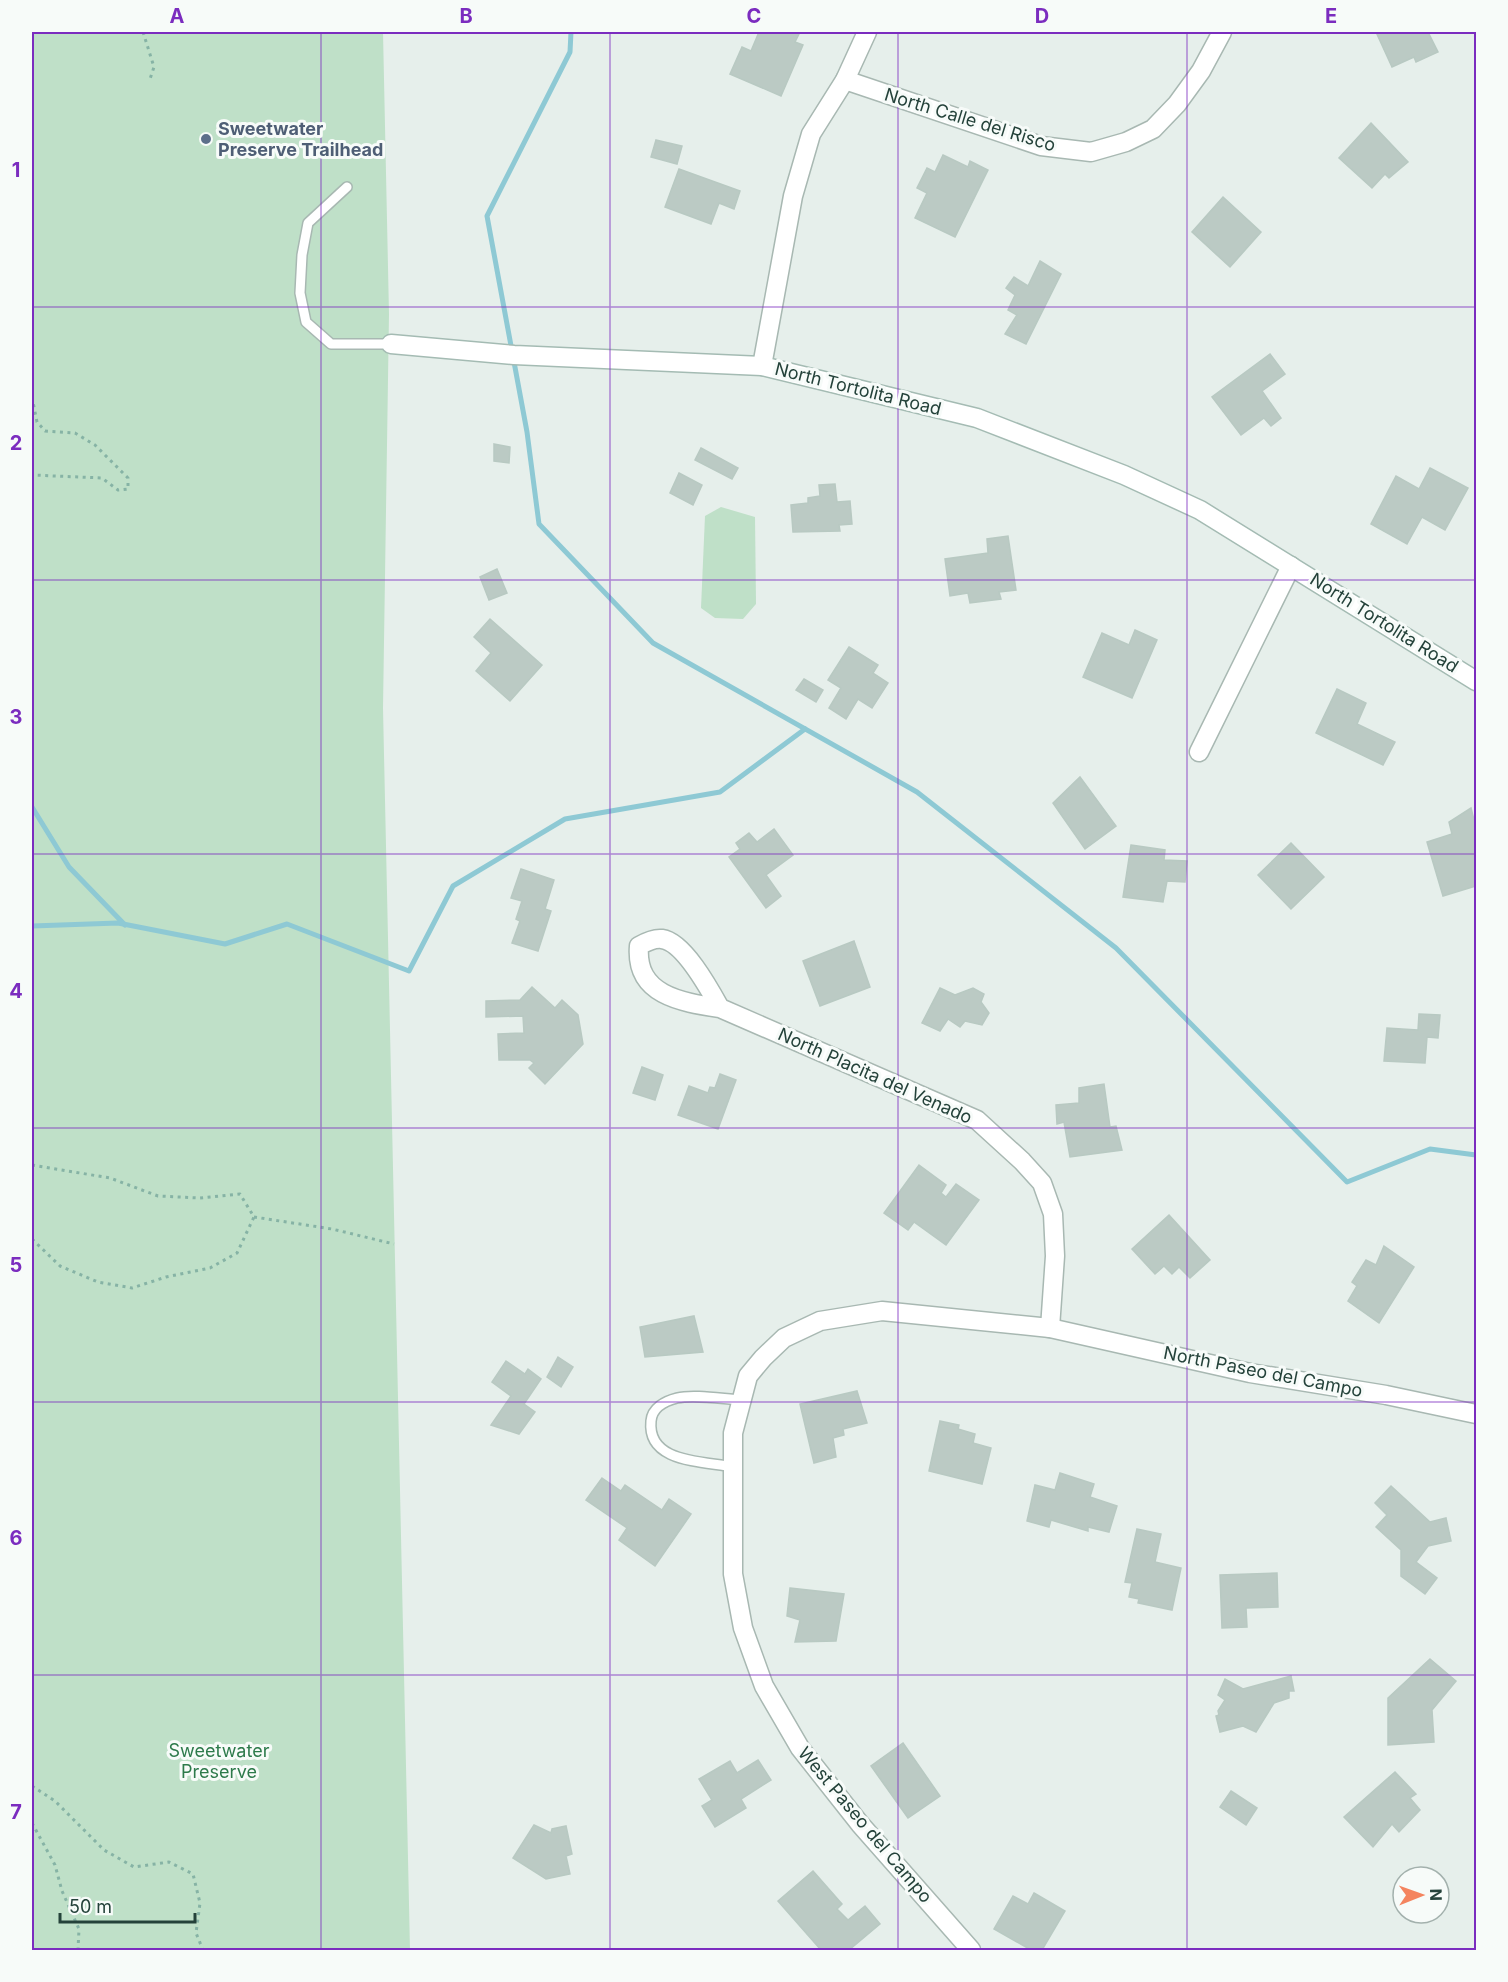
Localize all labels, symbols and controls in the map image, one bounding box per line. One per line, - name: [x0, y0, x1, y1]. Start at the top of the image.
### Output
- text: A: [170, 4, 185, 28]
- text: B: [459, 4, 473, 28]
- text: C: [747, 4, 761, 28]
- text: D: [1035, 4, 1049, 28]
- text: E: [1325, 4, 1337, 28]
- street label: North Calle del Risco: [882, 83, 1058, 156]
- place label: Sweetwater Preserve Trailhead: [218, 118, 383, 160]
- marker: Sweetwater Preserve Trailhead: [199, 132, 213, 146]
- text: 1: [12, 158, 20, 182]
- street label: North Tortolita Road: [773, 358, 944, 419]
- text: 2: [10, 431, 22, 455]
- street label: North Tortolita Road: [1306, 568, 1462, 677]
- text: 3: [10, 705, 22, 729]
- text: 4: [9, 979, 23, 1003]
- street label: North Placita del Venado: [775, 1023, 976, 1128]
- text: 5: [10, 1253, 22, 1277]
- street label: North Paseo del Campo: [1162, 1342, 1364, 1401]
- text: 6: [10, 1526, 23, 1550]
- park label: Sweetwater Preserve: [169, 1740, 270, 1782]
- street label: West Paseo del Campo: [794, 1742, 937, 1907]
- text: 7: [10, 1800, 22, 1824]
- north arrow: [1391, 1865, 1451, 1925]
- scale bar: [60, 1886, 195, 1924]
- text: N: [1426, 1888, 1446, 1901]
- text: 50 m: [69, 1896, 112, 1917]

